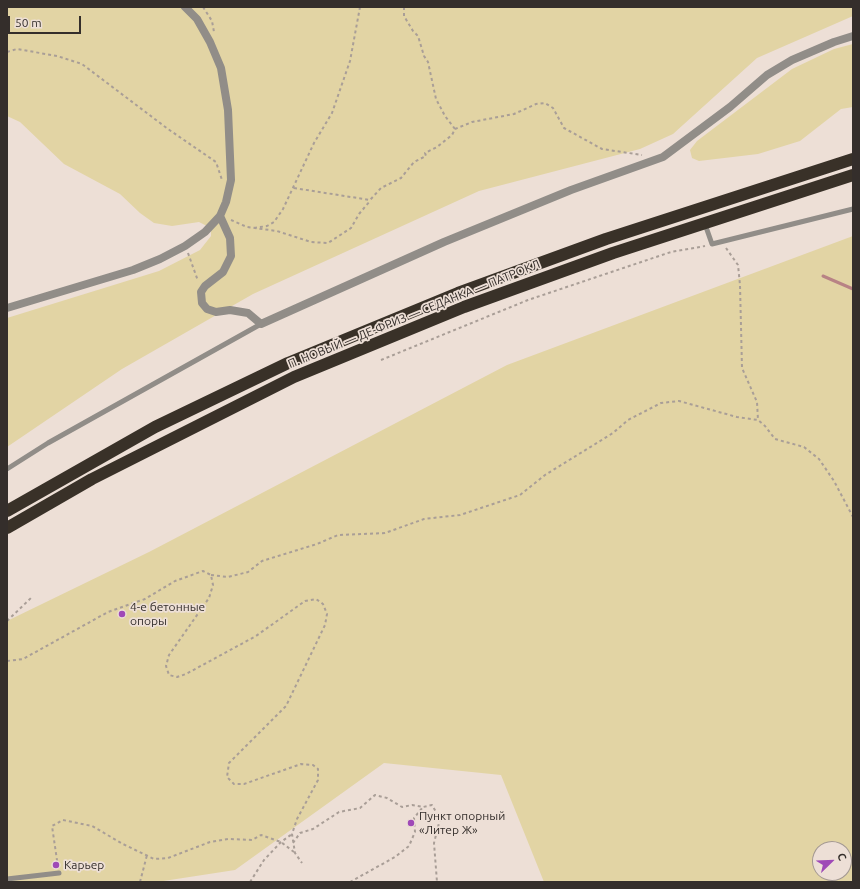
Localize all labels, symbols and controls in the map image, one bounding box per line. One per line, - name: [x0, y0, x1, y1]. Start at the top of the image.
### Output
- scale bar: [10, 8, 83, 34]
- text: 50 m: [15, 16, 42, 29]
- street label: П. НОВЫЙ — ДЕ-ФРИЗ — СЕДАНКА — ПАТРОКЛ: [286, 257, 542, 371]
- place label: 4-е бетонные опоры: [130, 600, 205, 628]
- marker: 4-е бетонные опоры: [117, 609, 127, 619]
- place label: Пункт опорный «Литер Ж»: [419, 809, 505, 837]
- marker: Пункт опорный «Литер Ж»: [406, 818, 416, 828]
- north arrow: [812, 841, 852, 881]
- text: С: [835, 851, 849, 862]
- place label: Карьер: [64, 858, 104, 872]
- marker: Карьер: [51, 860, 61, 870]

